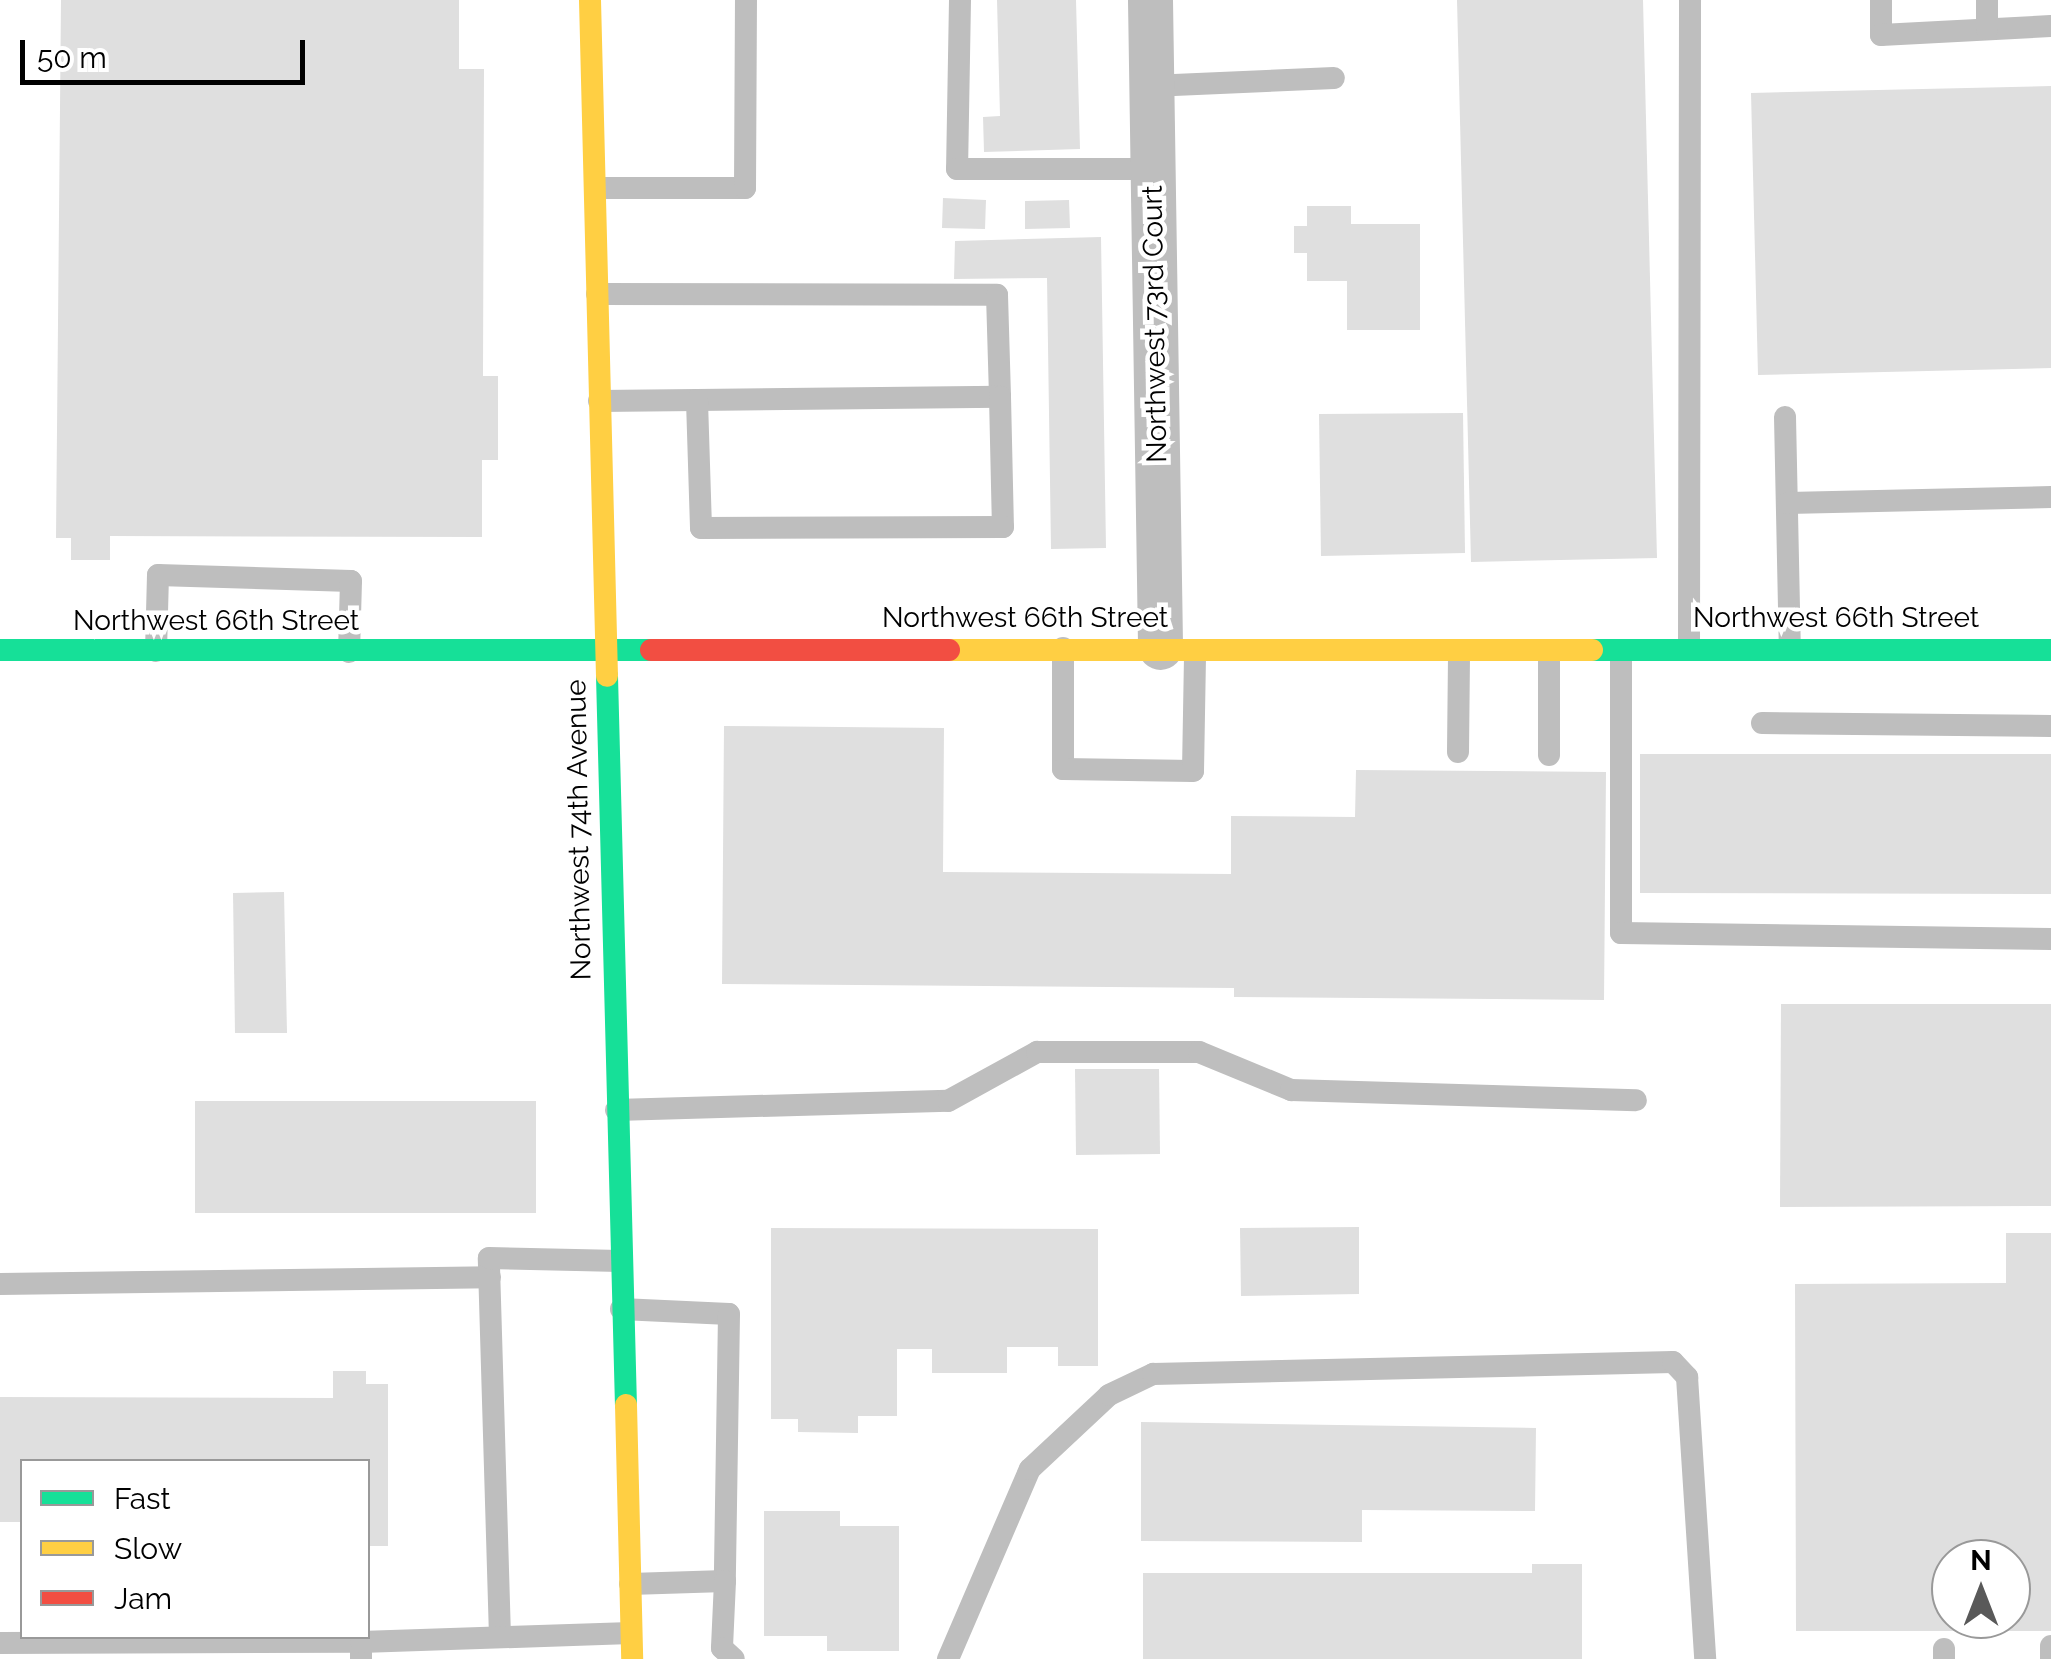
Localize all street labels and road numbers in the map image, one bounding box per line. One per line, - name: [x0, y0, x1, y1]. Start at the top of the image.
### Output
- street label: Northwest 73rd Court: [1136, 185, 1174, 463]
- street label: Northwest 66th Street: [882, 601, 1168, 635]
- street label: Northwest 66th Street: [1693, 601, 1979, 635]
- street label: Northwest 66th Street: [73, 604, 359, 638]
- street label: Northwest 74th Avenue: [560, 679, 598, 981]

